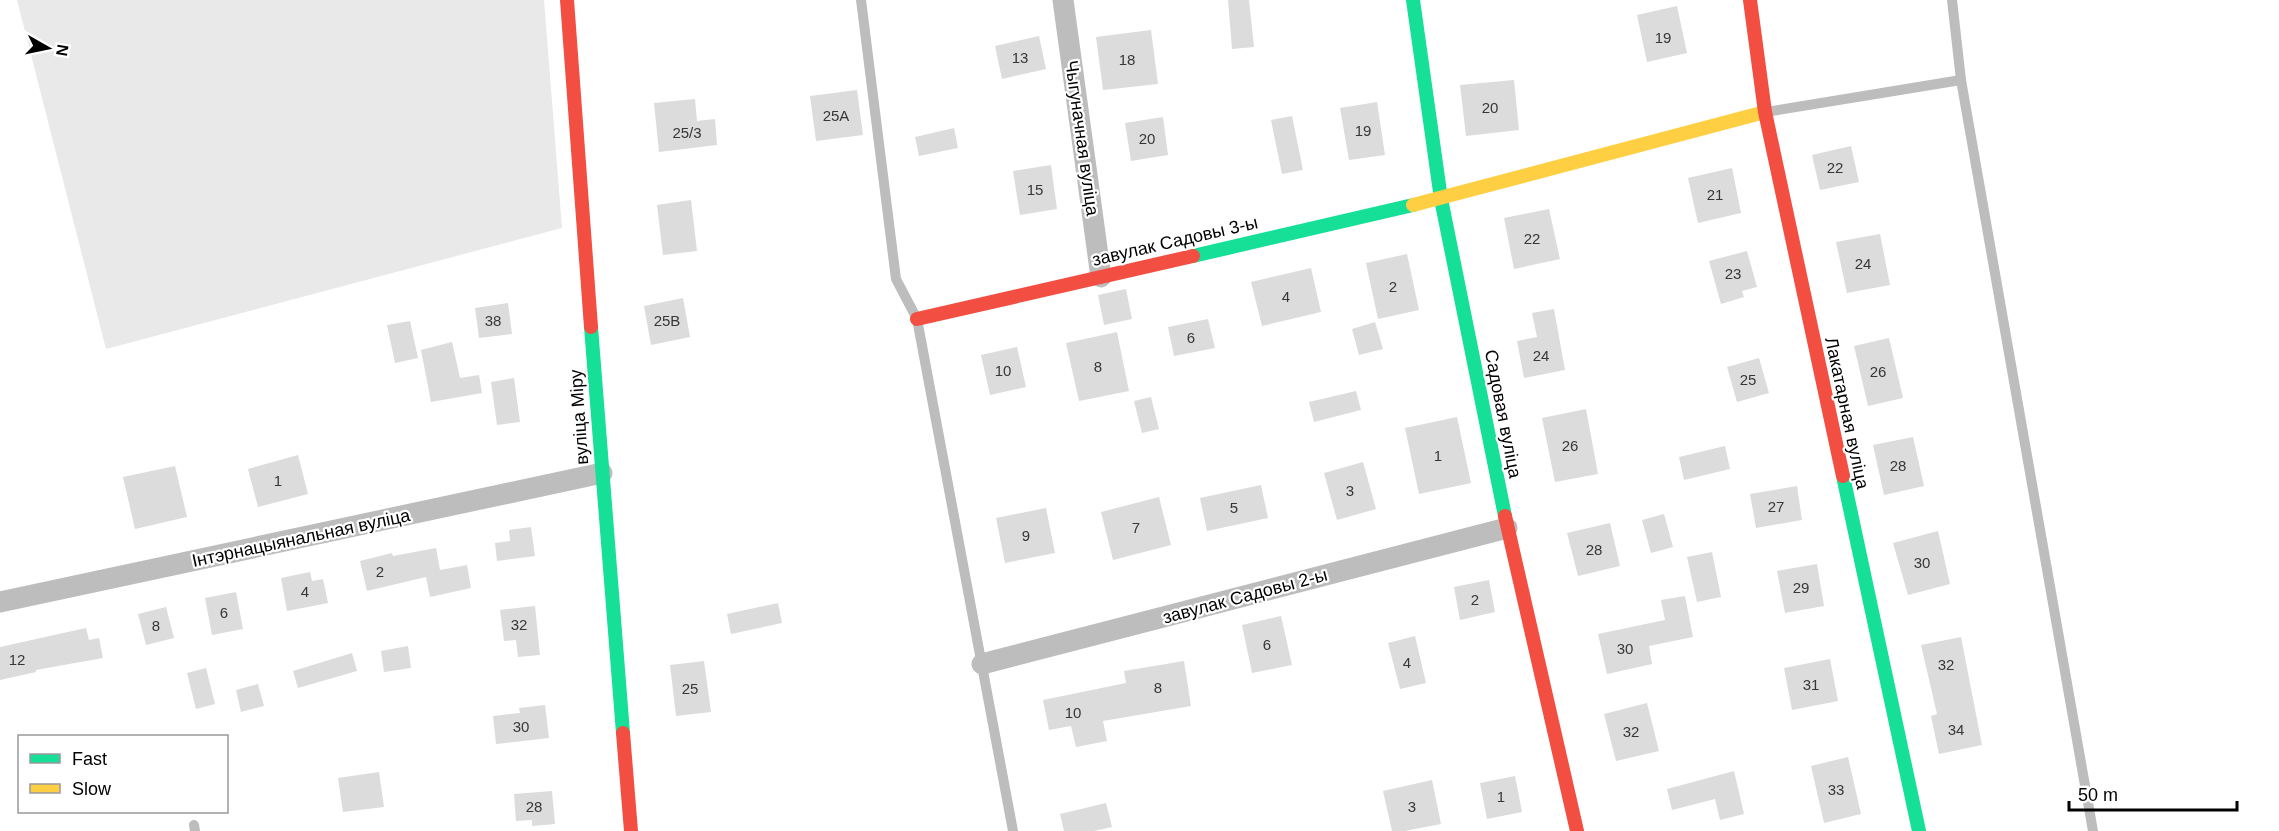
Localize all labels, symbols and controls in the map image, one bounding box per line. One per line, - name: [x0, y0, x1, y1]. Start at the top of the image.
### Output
- north arrow: [18, 18, 78, 78]
- house number: 19: [1655, 29, 1671, 46]
- text: N: [53, 43, 72, 57]
- house number: 13: [1012, 49, 1028, 66]
- house number: 18: [1119, 51, 1135, 68]
- street label: Чыгуначная вуліца: [1061, 59, 1103, 218]
- house number: 20: [1482, 99, 1498, 116]
- house number: 25А: [823, 107, 849, 124]
- house number: 19: [1355, 122, 1371, 139]
- house number: 25/3: [672, 124, 702, 141]
- house number: 20: [1139, 130, 1155, 147]
- house number: 22: [1827, 159, 1843, 176]
- house number: 15: [1027, 181, 1043, 198]
- house number: 21: [1707, 186, 1723, 203]
- street label: завулак Садовы 3-ы: [1090, 212, 1260, 270]
- house number: 22: [1524, 230, 1540, 247]
- house number: 24: [1855, 255, 1871, 272]
- house number: 23: [1725, 265, 1741, 282]
- house number: 2: [1389, 278, 1397, 295]
- house number: 4: [1282, 288, 1290, 305]
- house number: 38: [485, 312, 501, 329]
- house number: 25В: [654, 312, 680, 329]
- house number: 6: [1187, 329, 1195, 346]
- street label: Лакатарная вуліца: [1821, 335, 1873, 492]
- house number: 24: [1533, 347, 1549, 364]
- street label: Садовая вуліца: [1481, 348, 1525, 481]
- house number: 8: [1094, 358, 1102, 375]
- house number: 10: [995, 362, 1011, 379]
- house number: 26: [1870, 363, 1886, 380]
- street label: вуліца Міру: [566, 369, 592, 465]
- house number: 25: [1740, 371, 1756, 388]
- house number: 26: [1562, 437, 1578, 454]
- house number: 1: [1434, 447, 1442, 464]
- house number: 28: [1890, 457, 1906, 474]
- house number: 1: [274, 472, 282, 489]
- house number: 3: [1346, 482, 1354, 499]
- house number: 27: [1768, 498, 1784, 515]
- house number: 5: [1230, 499, 1238, 516]
- street label: Інтэрнацыянальная вуліца: [190, 505, 413, 571]
- house number: 7: [1132, 519, 1140, 536]
- house number: 9: [1022, 527, 1030, 544]
- house number: 28: [1586, 541, 1602, 558]
- house number: 30: [1914, 554, 1930, 571]
- house number: 2: [376, 563, 384, 580]
- street label: завулак Садовы 2-ы: [1161, 564, 1329, 628]
- house number: 29: [1793, 579, 1809, 596]
- house number: 4: [301, 583, 309, 600]
- house number: 2: [1471, 591, 1479, 608]
- house number: 6: [220, 604, 228, 621]
- house number: 32: [511, 616, 527, 633]
- house number: 8: [152, 617, 160, 634]
- house number: 6: [1263, 636, 1271, 653]
- house number: 30: [1617, 640, 1633, 657]
- house number: 12: [9, 651, 25, 668]
- house number: 4: [1403, 654, 1411, 671]
- house number: 32: [1938, 656, 1954, 673]
- house number: 31: [1803, 676, 1819, 693]
- house number: 8: [1154, 679, 1162, 696]
- house number: 25: [682, 680, 698, 697]
- house number: 10: [1065, 704, 1081, 721]
- house number: 30: [513, 718, 529, 735]
- house number: 34: [1948, 721, 1964, 738]
- house number: 32: [1623, 723, 1639, 740]
- legend: [18, 735, 228, 813]
- text: Fast: [72, 749, 107, 769]
- scale bar: [2069, 774, 2237, 812]
- text: Slow: [72, 779, 112, 799]
- house number: 33: [1828, 781, 1844, 798]
- text: 50 m: [2078, 785, 2118, 805]
- house number: 1: [1497, 788, 1505, 805]
- house number: 28: [526, 798, 542, 815]
- house number: 3: [1408, 798, 1416, 815]

